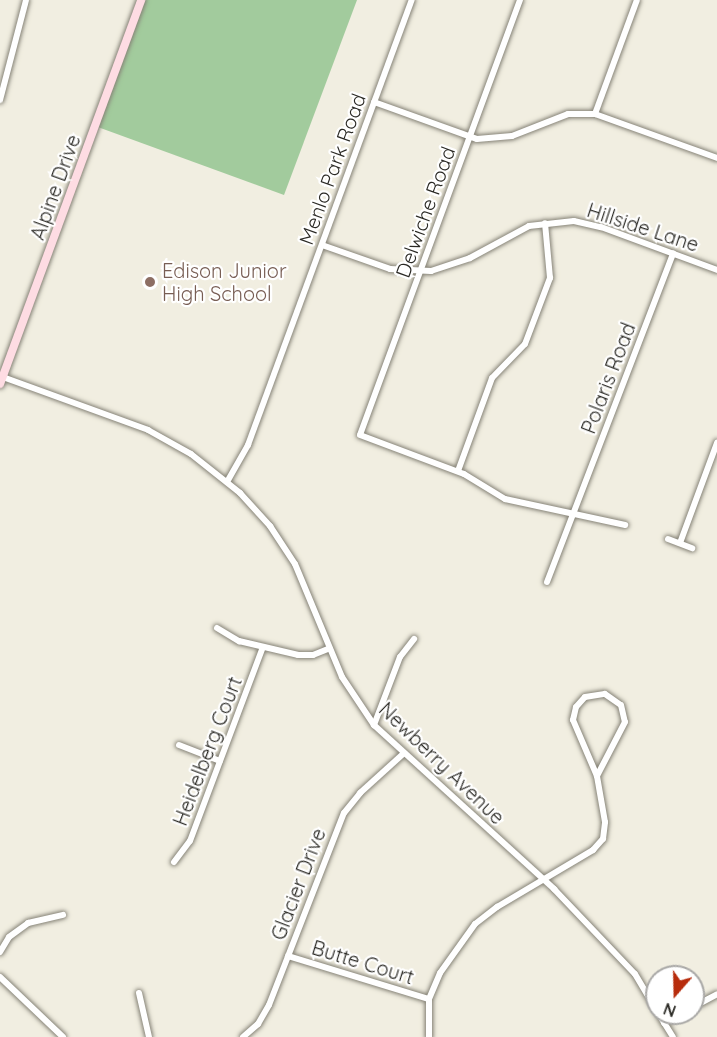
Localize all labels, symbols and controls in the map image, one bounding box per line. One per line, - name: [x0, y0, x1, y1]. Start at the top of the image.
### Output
- street label: Menlo Park Road: [294, 90, 370, 248]
- street label: Alpine Drive: [25, 131, 85, 243]
- street label: Delwiche Road: [390, 143, 460, 281]
- street label: Hillside Lane: [584, 198, 702, 256]
- place label: Edison Junior High School: [162, 258, 287, 305]
- marker: Edison Junior High School: [143, 275, 157, 289]
- street label: Polaris Road: [576, 319, 640, 437]
- street label: Heidelberg Court: [168, 673, 246, 829]
- street label: Newberry Avenue: [374, 697, 510, 829]
- street label: Glacier Drive: [266, 825, 330, 943]
- street label: Butte Court: [309, 935, 417, 989]
- north arrow: [645, 965, 705, 1025]
- text: N: [661, 999, 678, 1021]

